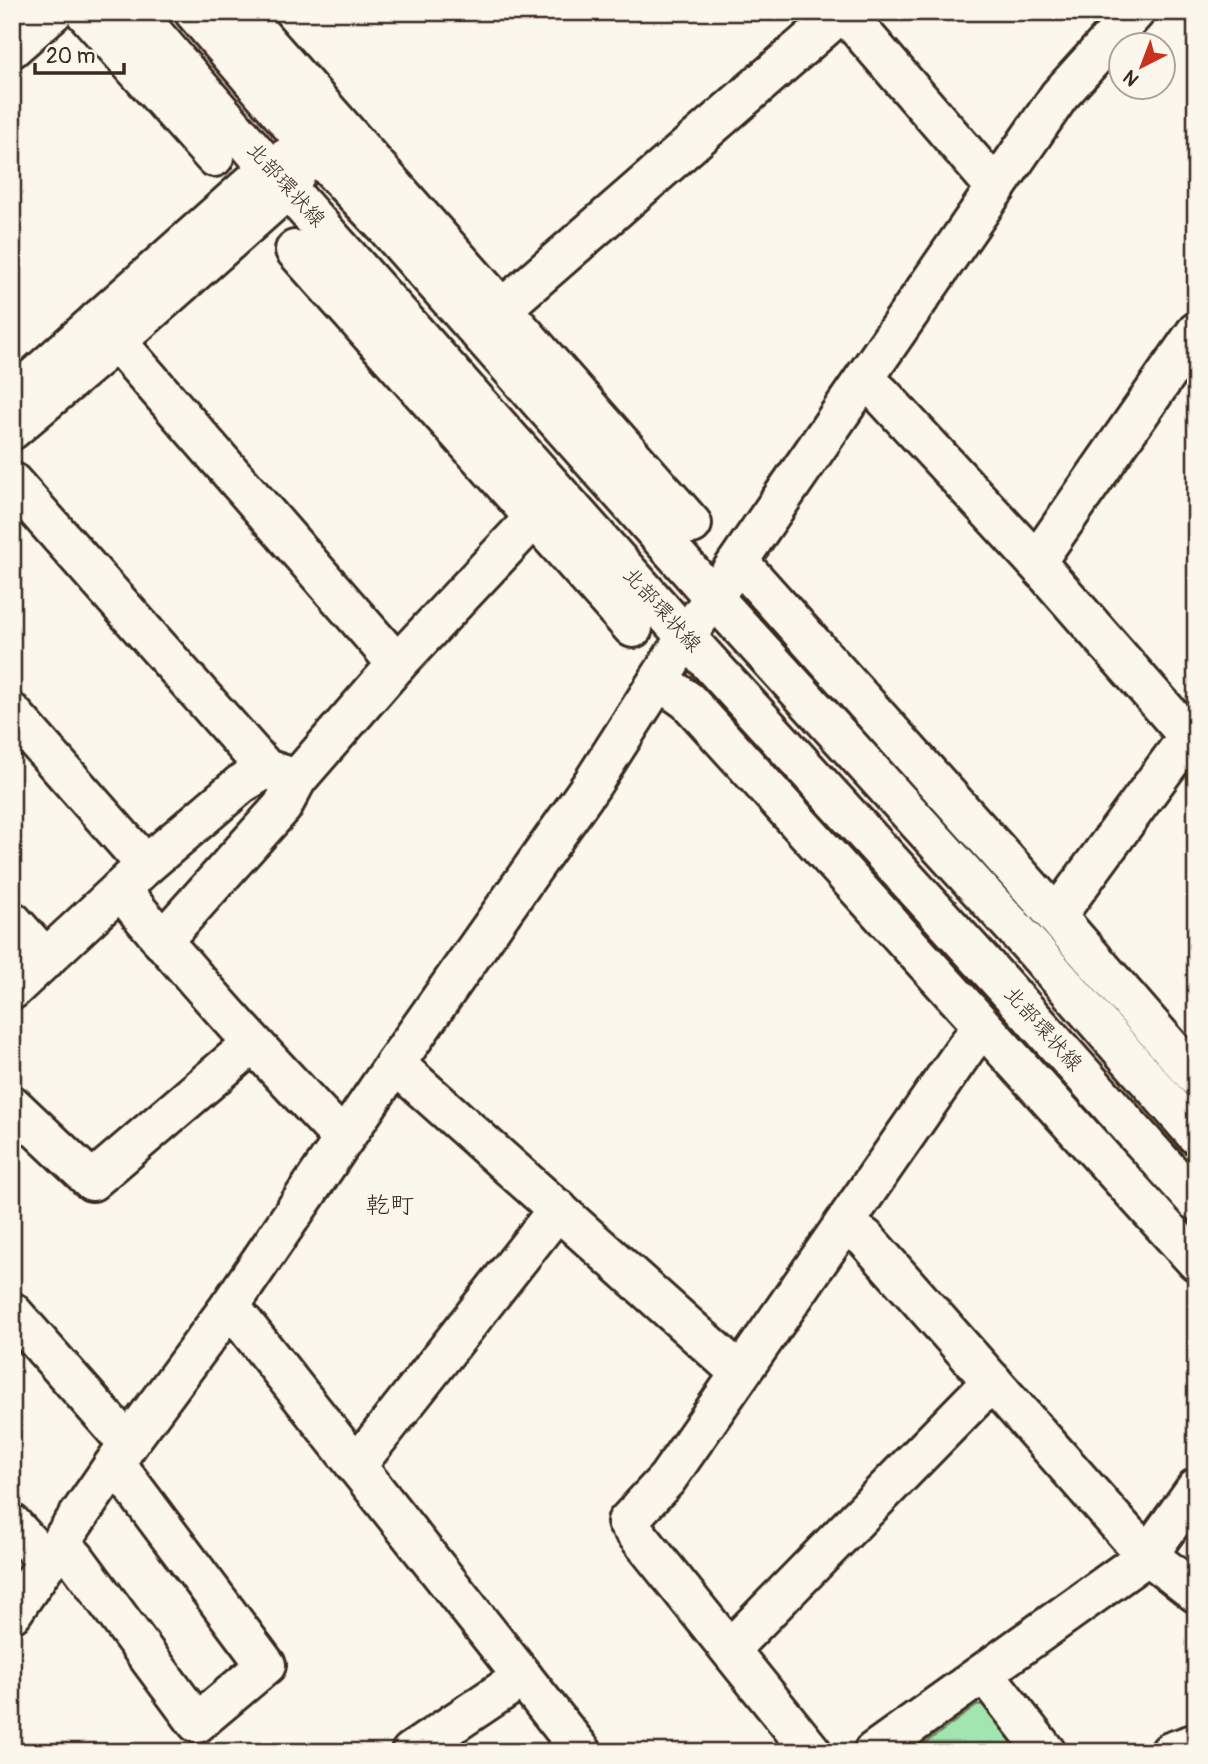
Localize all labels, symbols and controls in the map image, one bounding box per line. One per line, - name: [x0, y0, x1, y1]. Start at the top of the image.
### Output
- scale bar: [35, 32, 124, 76]
- north arrow: [1106, 32, 1176, 102]
- text: 20 m: [46, 43, 95, 70]
- text: N: [1118, 65, 1144, 91]
- street label: 北部環状線: [241, 137, 331, 233]
- street label: 北部環状線: [617, 562, 707, 658]
- street label: 北部環状線: [998, 981, 1088, 1077]
- district label: 乾町: [366, 1191, 414, 1220]

